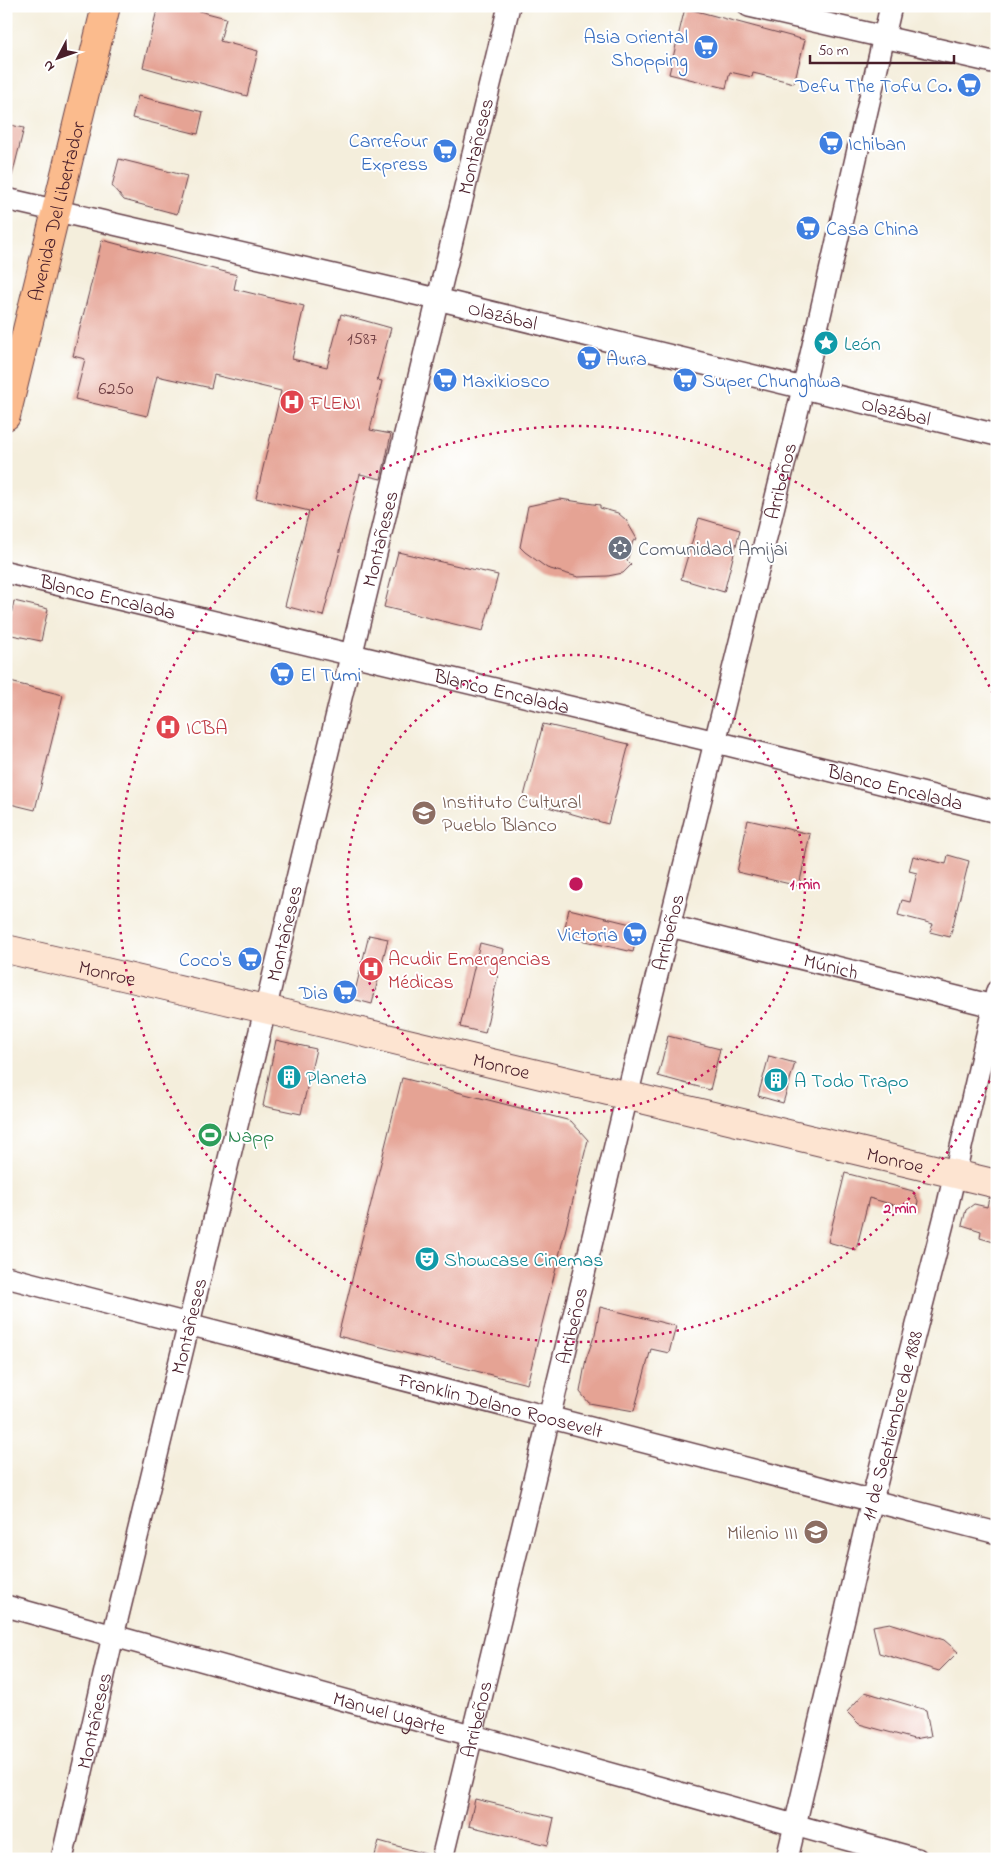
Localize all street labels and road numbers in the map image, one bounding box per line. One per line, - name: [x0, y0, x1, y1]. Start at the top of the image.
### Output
- street label: Montañeses: [452, 96, 503, 198]
- street label: Avenida Del Libertador: [22, 118, 95, 305]
- street label: Olazábal: [464, 295, 540, 340]
- street label: Olazábal: [858, 391, 933, 435]
- street label: Arribeños: [759, 440, 806, 523]
- street label: Montañeses: [356, 488, 408, 590]
- street label: Blanco Encalada: [36, 568, 178, 629]
- street label: Blanco Encalada: [430, 663, 572, 723]
- street label: Blanco Encalada: [823, 758, 966, 820]
- street label: Montañeses: [260, 883, 312, 985]
- street label: Arribeños: [647, 891, 694, 974]
- street label: Múnich: [800, 948, 861, 989]
- street label: Monroe: [75, 954, 138, 996]
- street label: Monroe: [469, 1047, 533, 1089]
- street label: Monroe: [863, 1141, 926, 1183]
- street label: Montañeses: [165, 1275, 216, 1377]
- street label: Arribeños: [551, 1285, 597, 1368]
- street label: 11 de Septiembre de 1888: [856, 1328, 932, 1524]
- street label: Franklin Delano Roosevelt: [394, 1367, 606, 1448]
- street label: Montañeses: [71, 1670, 121, 1772]
- street label: Arribeños: [455, 1678, 502, 1761]
- street label: Manuel Ugarte: [329, 1685, 449, 1744]

